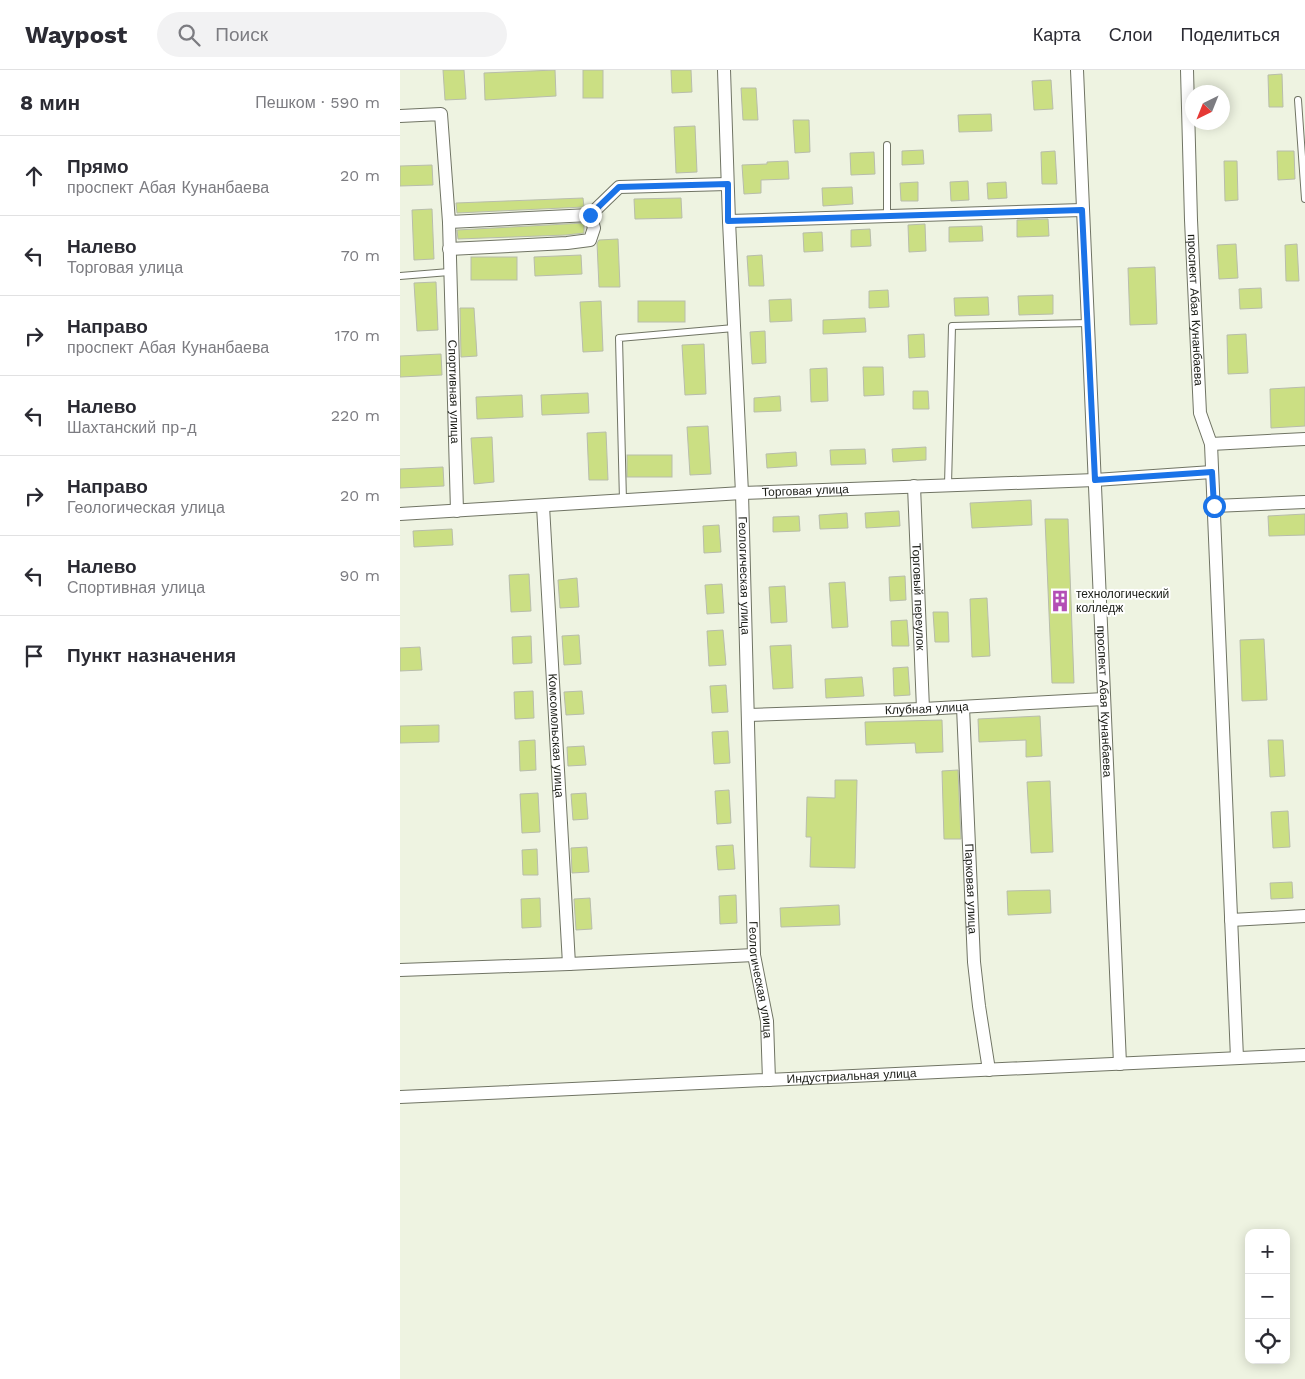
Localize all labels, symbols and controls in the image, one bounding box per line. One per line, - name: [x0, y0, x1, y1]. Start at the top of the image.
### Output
- search box: [157, 12, 507, 57]
- text: Waypost: [25, 21, 127, 49]
- icon: search: [175, 21, 203, 49]
- text: Поиск: [215, 23, 268, 46]
- text: Карта: [1033, 24, 1081, 45]
- text: Слои: [1109, 24, 1153, 45]
- text: Поделиться: [1181, 24, 1280, 45]
- north arrow: [1185, 85, 1230, 130]
- text: 8 мин: [20, 90, 80, 115]
- text: Пешком · 590 m: [255, 93, 380, 112]
- text: Прямо: [67, 155, 129, 178]
- icon: ahead: [20, 162, 48, 190]
- text: 20 m: [340, 166, 380, 185]
- text: проспект Абая Кунанбаева: [67, 178, 269, 197]
- route end: [579, 204, 602, 227]
- street label: проспект Абая Кунанбаева: [1185, 234, 1206, 386]
- text: Налево: [67, 235, 137, 258]
- icon: left: [20, 242, 48, 270]
- text: 70 m: [341, 246, 380, 265]
- text: Торговая улица: [67, 258, 183, 277]
- text: Направо: [67, 315, 148, 338]
- icon: right: [20, 322, 48, 350]
- text: 170 m: [334, 326, 380, 345]
- text: проспект Абая Кунанбаева: [67, 338, 269, 357]
- street label: Спортивная улица: [445, 340, 462, 444]
- text: Налево: [67, 395, 137, 418]
- icon: left: [20, 402, 48, 430]
- text: 220 m: [331, 406, 380, 425]
- text: Шахтанский пр-д: [67, 418, 197, 437]
- text: Направо: [67, 475, 148, 498]
- icon: right: [20, 482, 48, 510]
- street label: Торговая улица: [762, 482, 849, 499]
- text: 20 m: [340, 486, 380, 505]
- route start: [1203, 495, 1226, 518]
- text: Геологическая улица: [67, 498, 225, 517]
- street label: Геологическая улица: [736, 516, 753, 635]
- street label: Торговый переулок: [909, 543, 928, 652]
- text: Налево: [67, 555, 137, 578]
- icon: left: [20, 562, 48, 590]
- text: 90 m: [339, 566, 380, 585]
- text: Спортивная улица: [67, 578, 205, 597]
- place label: технологический колледж: [1076, 587, 1169, 615]
- building icon: технологический колледж: [1047, 588, 1073, 614]
- street label: проспект Абая Кунанбаева: [1094, 625, 1115, 778]
- icon: arrive: [20, 642, 48, 670]
- text: Пункт назначения: [67, 644, 236, 667]
- street label: Комсомольская улица: [546, 673, 567, 799]
- street label: Клубная улица: [885, 699, 970, 717]
- street label: Парковая улица: [962, 843, 980, 935]
- street label: Геологическая улица: [746, 921, 775, 1039]
- street label: Индустриальная улица: [786, 1066, 917, 1086]
- map controls: [1245, 1229, 1290, 1364]
- button: +: [1245, 1229, 1290, 1274]
- button: −: [1245, 1274, 1290, 1319]
- button: locate: [1245, 1319, 1290, 1364]

